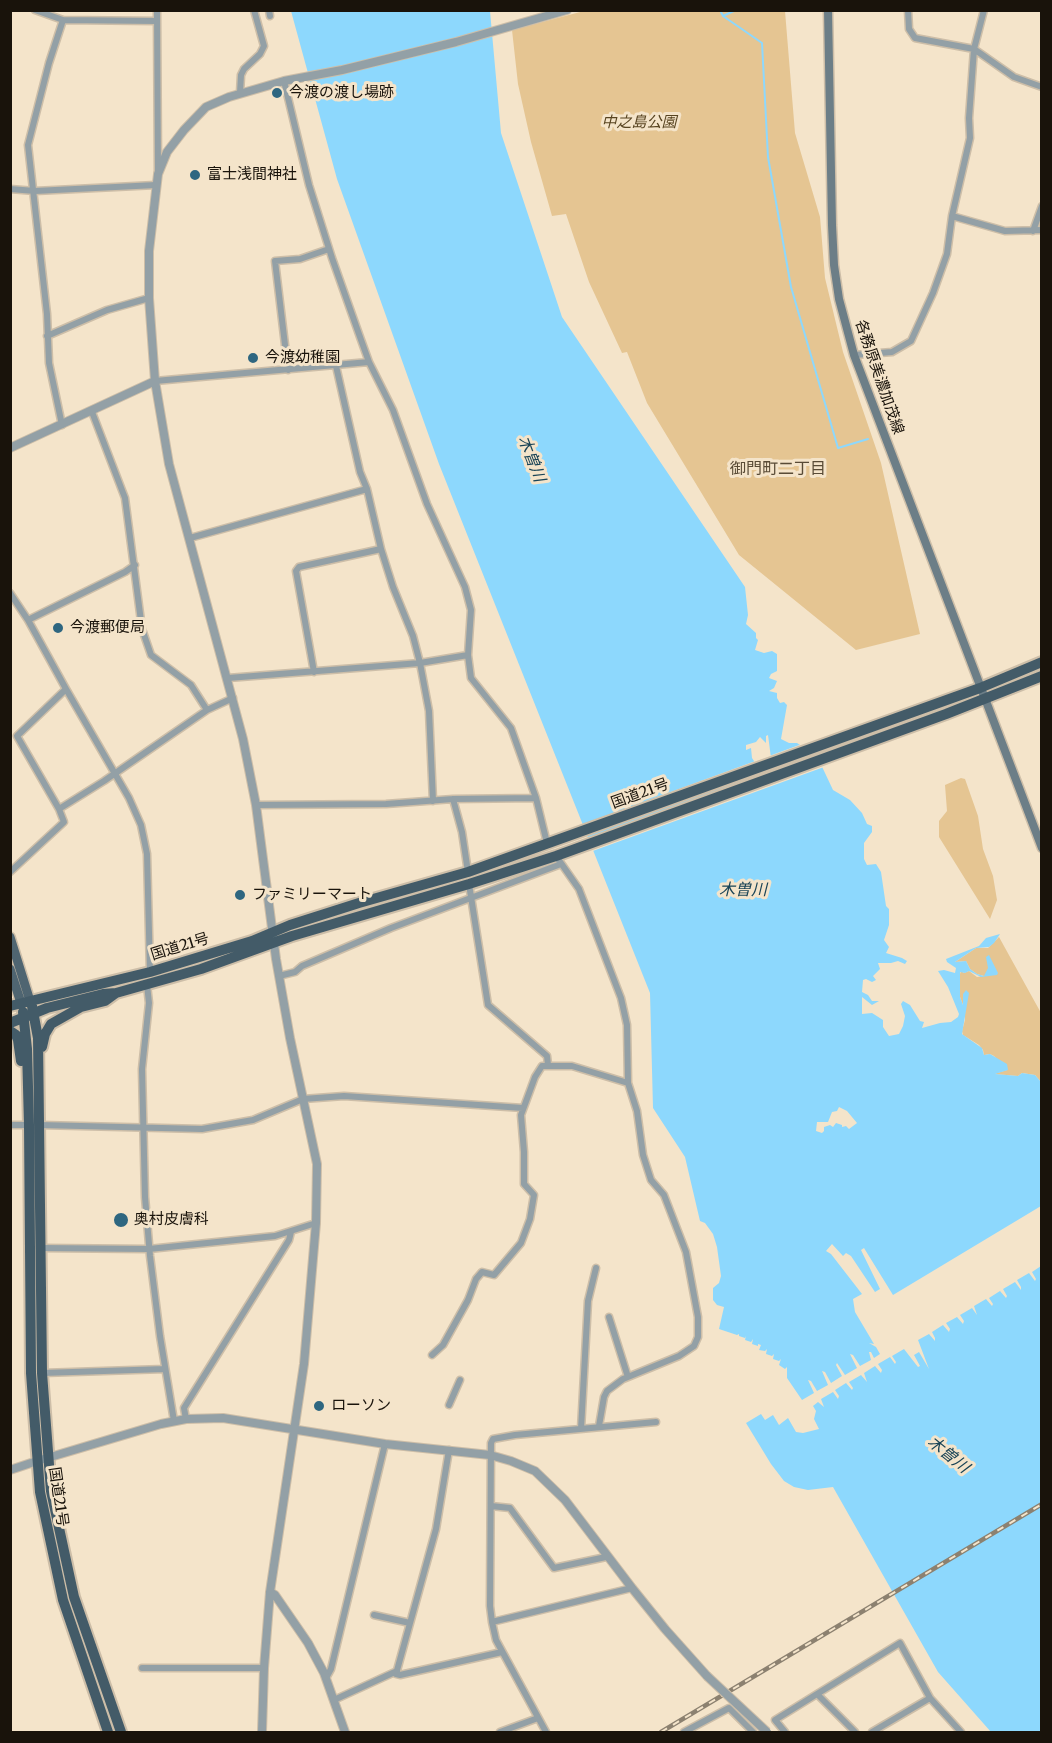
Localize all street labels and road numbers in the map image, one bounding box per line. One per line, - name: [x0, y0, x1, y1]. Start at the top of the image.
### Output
- street label: 各務原美濃加茂線: [851, 317, 907, 437]
- street label: 国道21号: [609, 775, 671, 813]
- street label: 国道21号: [149, 930, 211, 964]
- street label: 国道21号: [45, 1466, 71, 1528]

